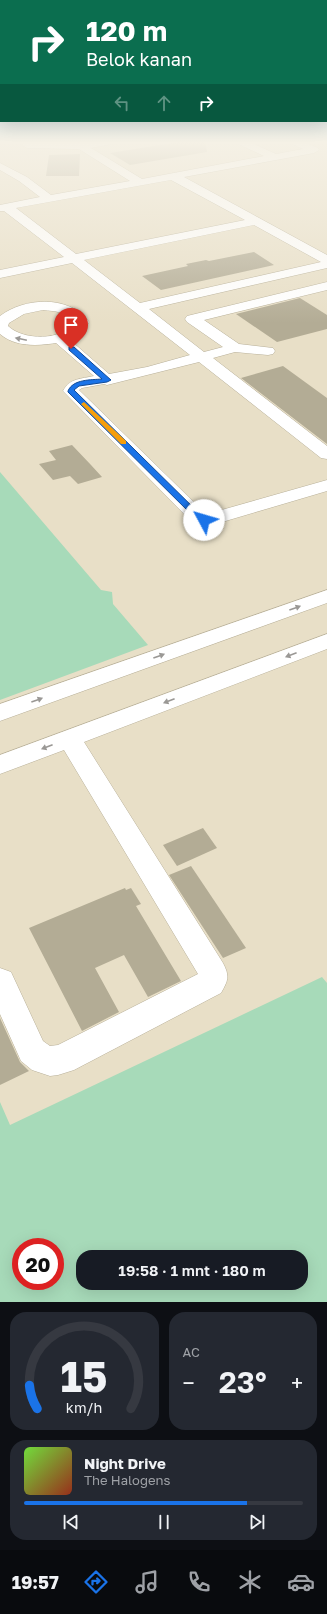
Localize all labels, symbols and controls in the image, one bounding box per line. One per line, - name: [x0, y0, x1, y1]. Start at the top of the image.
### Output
- text: 120 m: [86, 14, 167, 47]
- icon: right: [20, 16, 72, 68]
- text: Belok kanan: [86, 48, 192, 70]
- icon: left: [111, 92, 133, 114]
- icon: ahead: [153, 92, 175, 114]
- icon: right: [195, 92, 217, 114]
- pin: [54, 308, 88, 349]
- icon: arrive: [60, 314, 82, 336]
- one-way arrow: [15, 335, 27, 341]
- position arrow: [183, 499, 225, 541]
- one-way arrow: [289, 605, 301, 611]
- one-way arrow: [284, 652, 296, 658]
- one-way arrow: [154, 653, 166, 659]
- one-way arrow: [31, 697, 43, 703]
- one-way arrow: [162, 698, 174, 704]
- one-way arrow: [41, 744, 53, 750]
- speed limit sign: 20: [12, 1238, 64, 1290]
- text: 19:58 · 1 mnt · 180 m: [118, 1261, 266, 1279]
- text: AC: [183, 1344, 200, 1360]
- text: 15: [61, 1351, 108, 1401]
- text: 23°: [219, 1364, 267, 1400]
- text: −: [183, 1369, 195, 1396]
- text: +: [291, 1369, 303, 1396]
- text: km/h: [66, 1399, 102, 1416]
- text: Night Drive: [84, 1454, 166, 1472]
- text: The Halogens: [84, 1472, 170, 1488]
- icon: previous: [60, 1511, 82, 1533]
- icon: pause: [153, 1511, 175, 1533]
- icon: next: [246, 1511, 268, 1533]
- icon: directions: [82, 1568, 110, 1596]
- icon: music: [133, 1568, 161, 1596]
- icon: phone: [185, 1568, 213, 1596]
- icon: climate: [236, 1568, 264, 1596]
- icon: car: [287, 1568, 315, 1596]
- text: 19:57: [12, 1571, 59, 1593]

